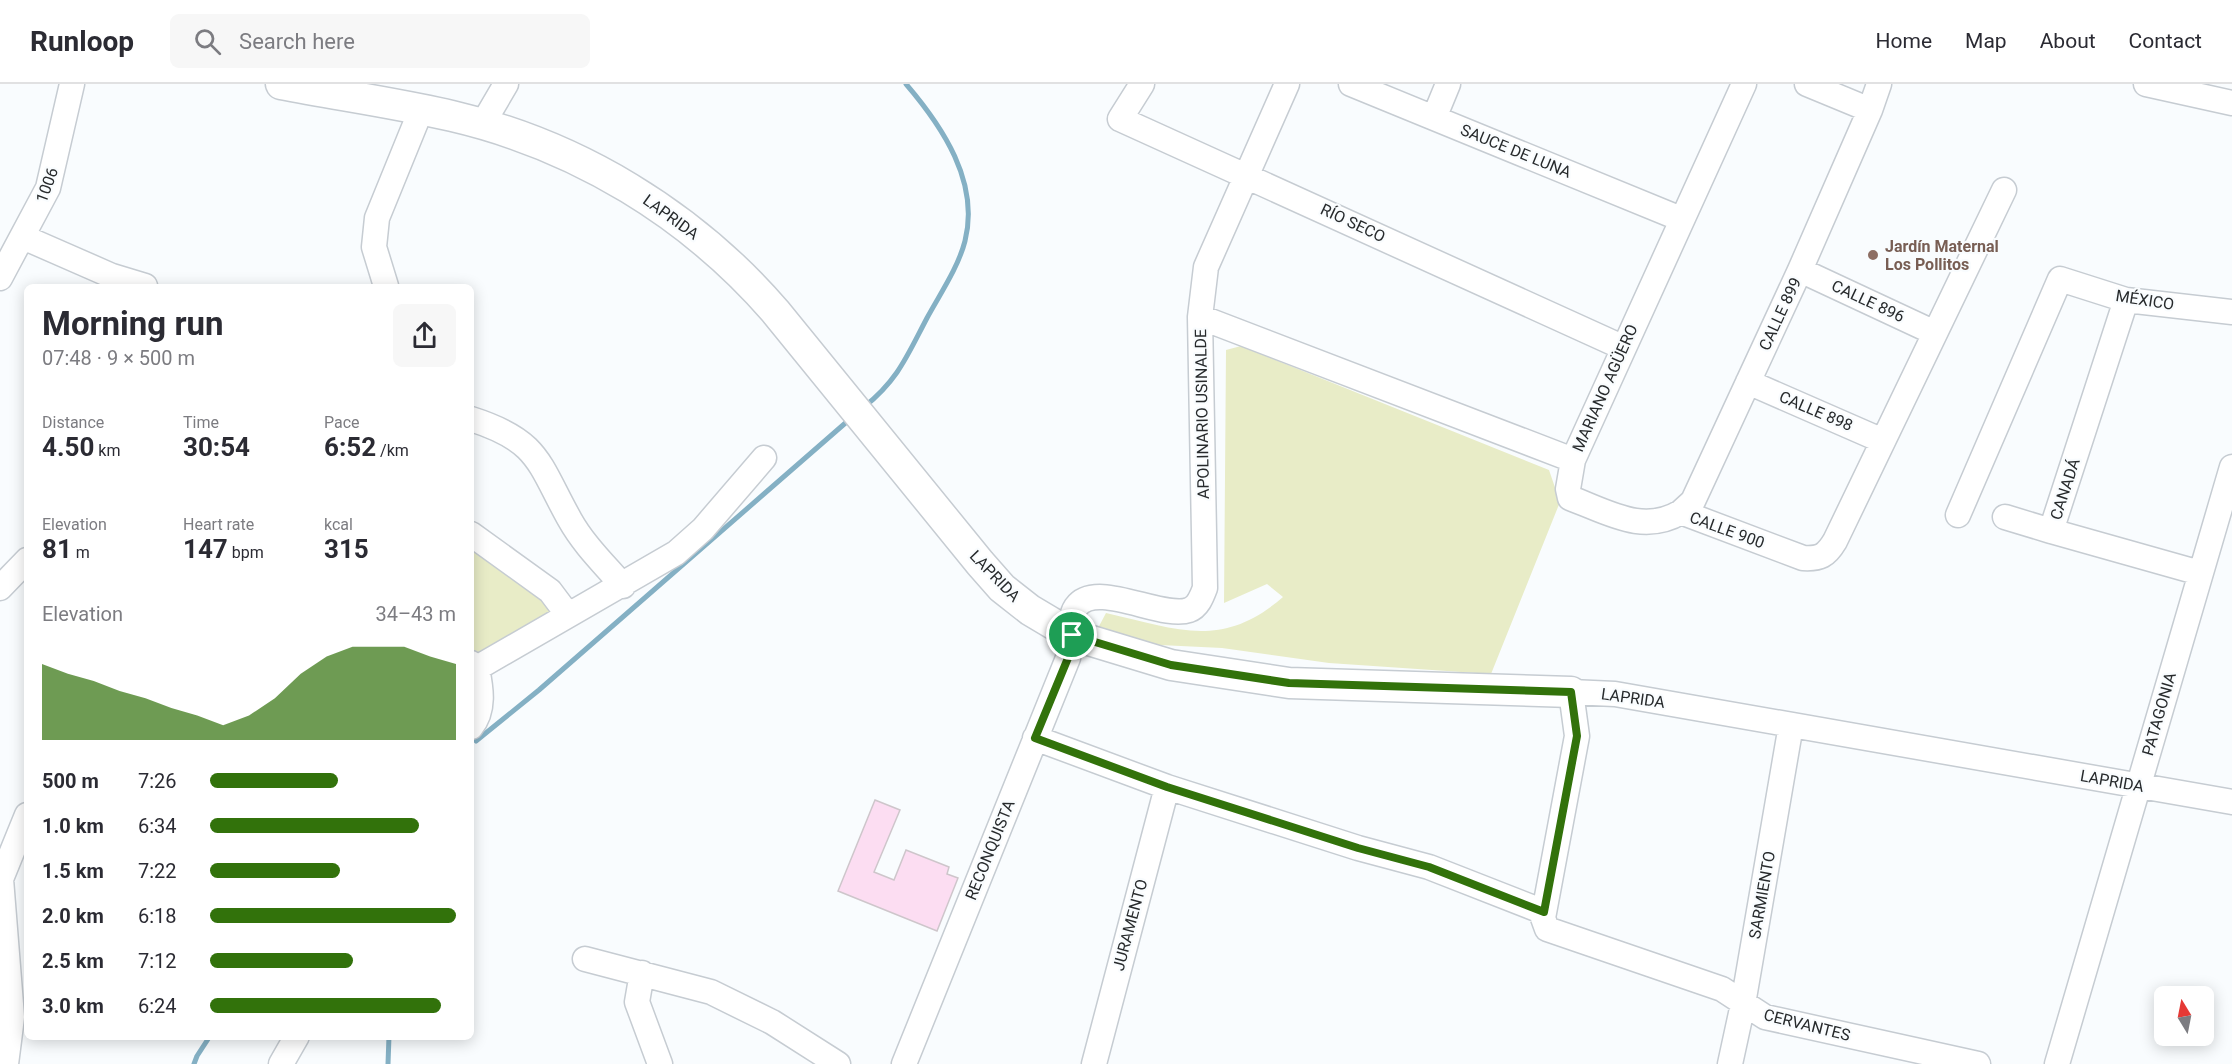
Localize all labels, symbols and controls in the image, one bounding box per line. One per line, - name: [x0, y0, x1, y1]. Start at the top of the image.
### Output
- search box: [170, 14, 590, 68]
- text: Runloop: [30, 25, 134, 58]
- icon: search: [191, 25, 224, 58]
- text: Search here: [239, 29, 355, 54]
- text: Home: [1876, 29, 1932, 53]
- text: Map: [1965, 29, 2007, 53]
- text: About: [2040, 29, 2096, 53]
- text: Contact: [2129, 29, 2202, 53]
- street label: SAUCE DE LUNA: [1458, 120, 1575, 182]
- street label: 1006: [32, 165, 62, 205]
- street label: LAPRIDA: [639, 190, 703, 244]
- street label: RÍO SECO: [1318, 200, 1388, 246]
- place label: Jardín Maternal Los Pollitos: [1885, 237, 1999, 274]
- marker: Jardín Maternal Los Pollitos: [1866, 248, 1880, 262]
- street label: CALLE 899: [1755, 275, 1805, 353]
- street label: CALLE 896: [1829, 276, 1907, 326]
- street label: MÉXICO: [2114, 286, 2176, 314]
- text: Morning run: [42, 304, 223, 343]
- button: share: [393, 304, 456, 367]
- street label: MARIANO AGÜERO: [1568, 321, 1642, 455]
- street label: APOLINARIO USINALDE: [1191, 329, 1213, 499]
- text: 07:48 · 9 × 500 m: [42, 346, 195, 370]
- street label: CALLE 898: [1776, 387, 1856, 435]
- text: Distance: [42, 413, 104, 432]
- text: Time: [183, 413, 219, 432]
- text: Pace: [324, 413, 360, 432]
- text: 4.50: [42, 432, 94, 462]
- text: 30:54: [183, 432, 250, 462]
- text: 6:52: [324, 432, 376, 462]
- text: km: [94, 441, 120, 460]
- text: /km: [376, 441, 409, 460]
- street label: CANADÁ: [2046, 455, 2084, 522]
- street label: CALLE 900: [1687, 508, 1767, 552]
- text: Elevation: [42, 515, 107, 534]
- text: Heart rate: [183, 515, 254, 534]
- text: kcal: [324, 515, 353, 534]
- text: 81: [42, 534, 72, 564]
- text: 147: [183, 534, 228, 564]
- text: 315: [324, 534, 369, 564]
- text: m: [72, 543, 90, 562]
- text: bpm: [228, 543, 264, 562]
- street label: LAPRIDA: [966, 546, 1025, 606]
- text: Elevation: [42, 602, 123, 626]
- text: 34–43 m: [375, 602, 456, 626]
- pin: [1046, 609, 1097, 660]
- icon: arrive: [1055, 618, 1088, 651]
- street label: PATAGONIA: [2138, 670, 2180, 758]
- street label: LAPRIDA: [1600, 684, 1667, 712]
- street label: LAPRIDA: [2079, 766, 2146, 796]
- text: 500 m: [42, 769, 99, 793]
- text: 7:26: [138, 769, 177, 793]
- street label: RECONQUISTA: [961, 797, 1019, 903]
- text: 1.0 km: [42, 814, 104, 838]
- text: 6:34: [138, 814, 177, 838]
- street label: SARMIENTO: [1745, 850, 1779, 940]
- text: 1.5 km: [42, 859, 104, 883]
- text: 7:22: [138, 859, 177, 883]
- street label: JURAMENTO: [1109, 877, 1151, 973]
- text: 2.0 km: [42, 904, 104, 928]
- text: 6:18: [138, 904, 177, 928]
- text: 2.5 km: [42, 949, 104, 973]
- text: 7:12: [138, 949, 177, 973]
- north arrow: [2154, 986, 2214, 1046]
- map controls: [2154, 986, 2214, 1046]
- text: 3.0 km: [42, 994, 104, 1018]
- text: 6:24: [138, 994, 177, 1018]
- street label: CERVANTES: [1762, 1005, 1852, 1045]

